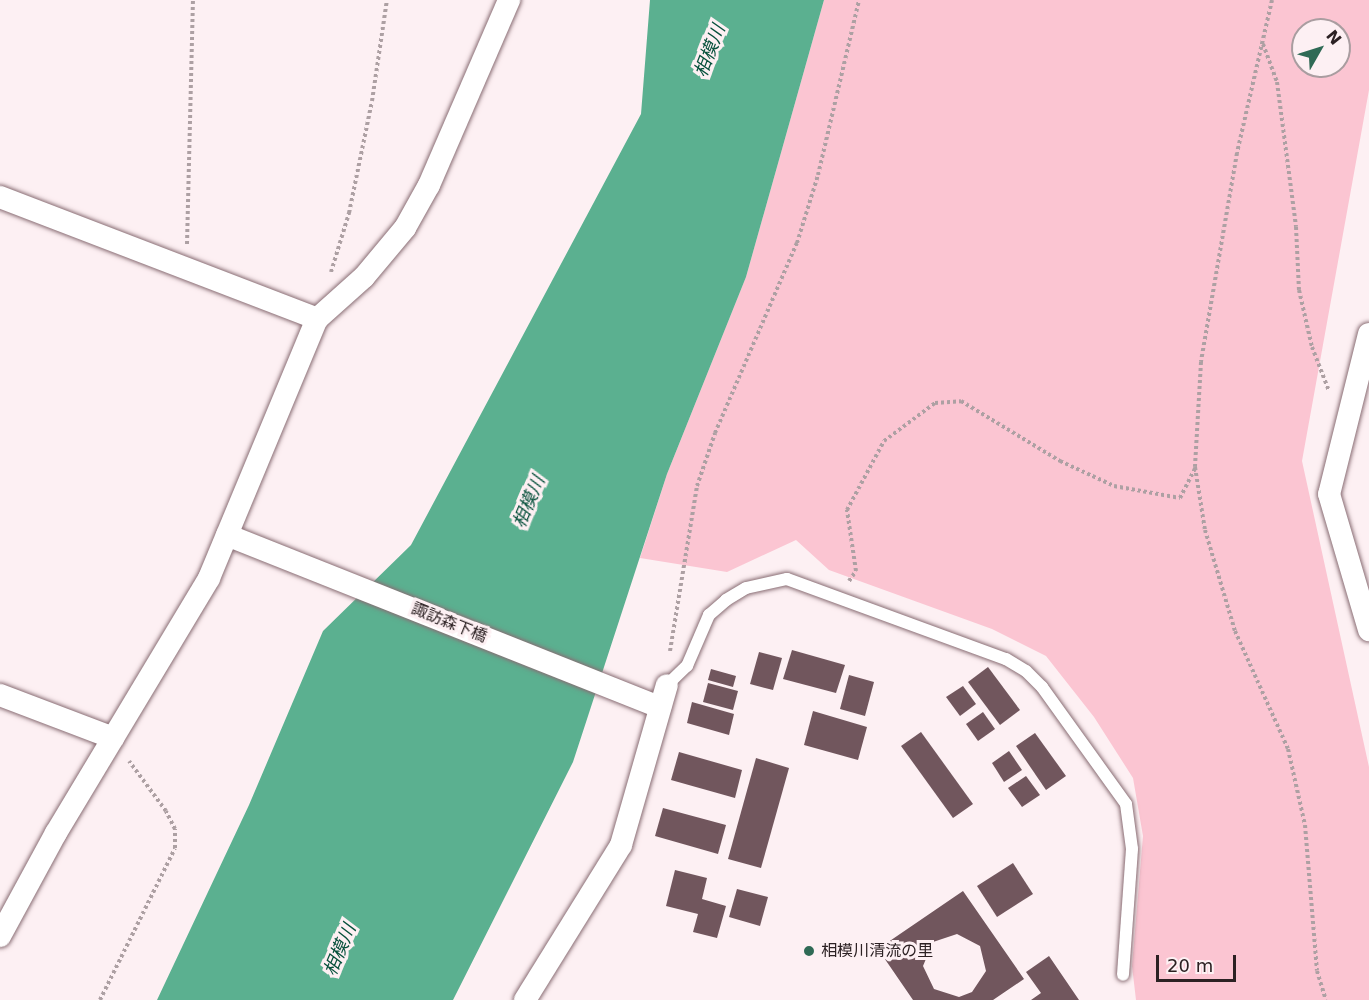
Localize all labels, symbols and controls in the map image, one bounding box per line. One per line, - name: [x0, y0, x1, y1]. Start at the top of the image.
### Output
- north arrow: [1291, 18, 1351, 78]
- water label: 相模川: [690, 22, 730, 80]
- text: N: [1322, 26, 1345, 49]
- water label: 相模川: [509, 473, 549, 531]
- street label: 諏訪森下橋: [408, 599, 490, 647]
- water label: 相模川: [320, 921, 360, 979]
- place label: 相模川清流の里: [821, 941, 933, 961]
- scale bar: [1159, 943, 1238, 981]
- marker: 相模川清流の里: [802, 944, 816, 958]
- text: 20 m: [1167, 955, 1213, 976]

